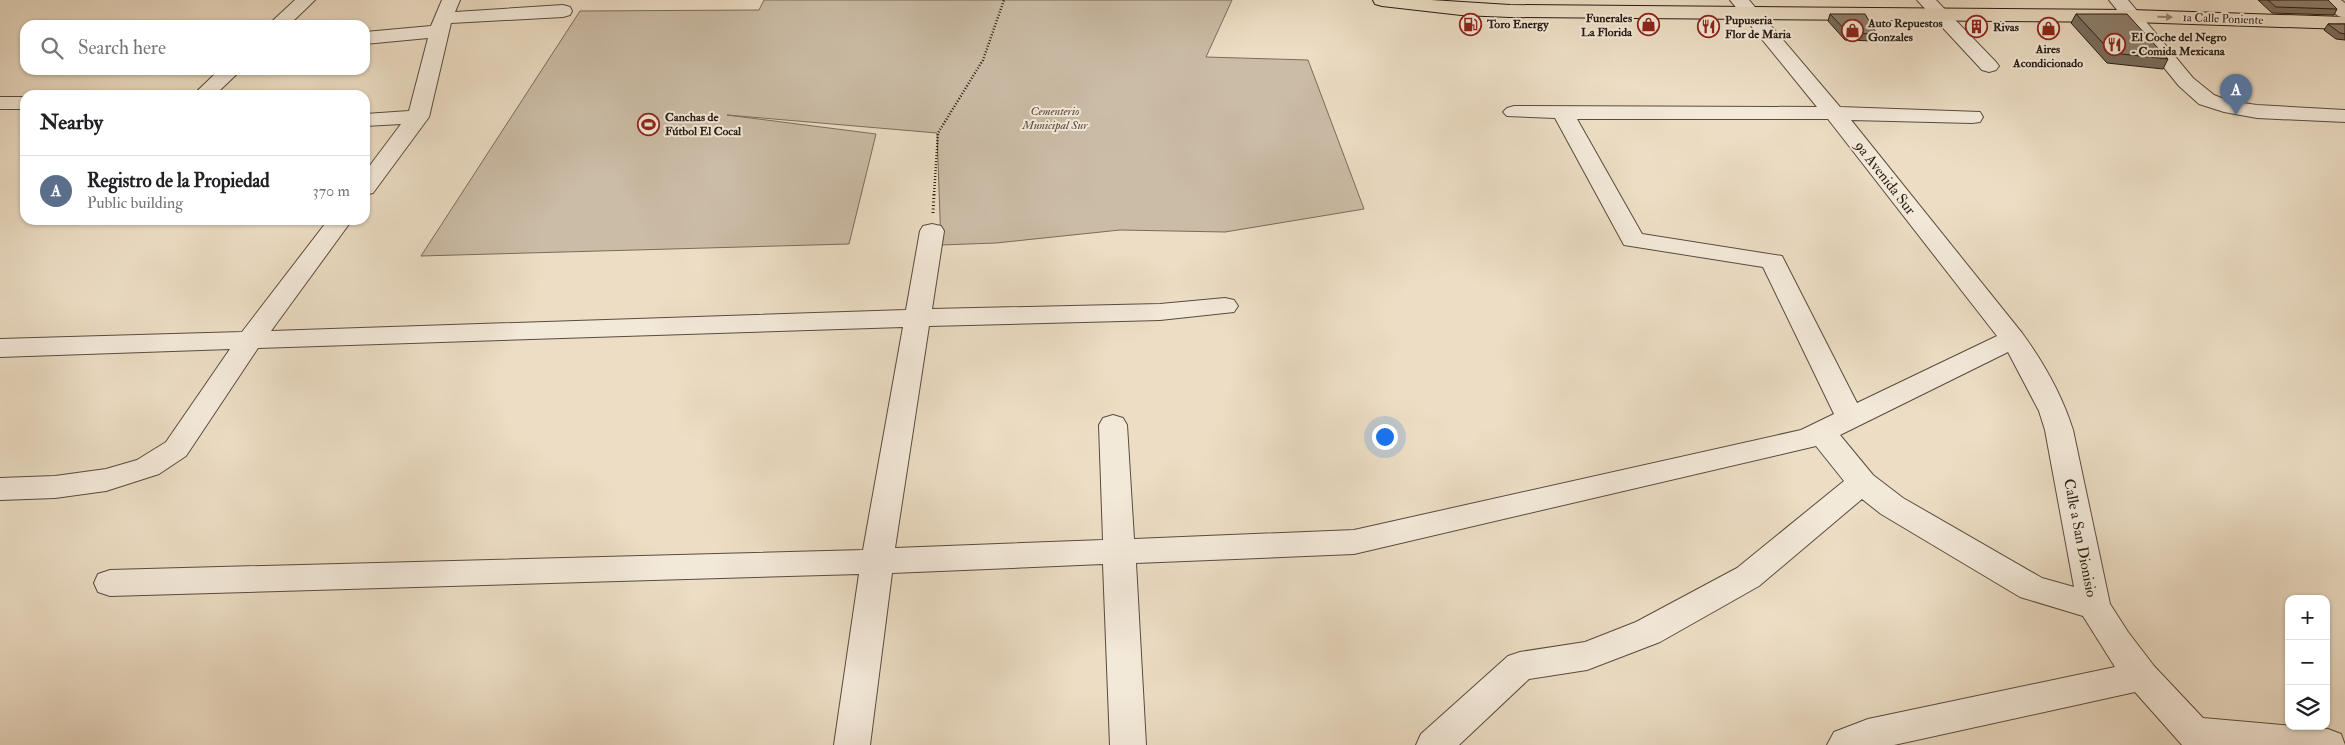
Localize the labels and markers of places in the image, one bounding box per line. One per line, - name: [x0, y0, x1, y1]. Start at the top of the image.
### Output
- place label: Funerales La Florida: [1581, 11, 1633, 40]
- fuel station icon: Toro Energy: [1459, 12, 1483, 36]
- shop icon: Funerales La Florida: [1636, 13, 1660, 37]
- place label: Pupuseria Flor de Maria: [1725, 13, 1792, 42]
- restaurant icon: Pupuseria Flor de Maria: [1697, 15, 1721, 39]
- building icon: Rivas: [1965, 15, 1989, 39]
- place label: Auto Repuestos Gonzales: [1867, 16, 1943, 45]
- shop icon: Aires Acondicionado: [2036, 16, 2060, 40]
- place label: Toro Energy: [1486, 17, 1549, 32]
- shop icon: Auto Repuestos Gonzales: [1840, 18, 1864, 42]
- place label: Rivas: [1993, 20, 2019, 35]
- place label: El Coche del Negro - Comida Mexicana: [2131, 30, 2227, 59]
- restaurant icon: El Coche del Negro - Comida Mexicana: [2103, 32, 2127, 56]
- place label: Aires Acondicionado: [2012, 42, 2083, 71]
- pin: A: [2220, 74, 2252, 115]
- place label: Canchas de Fútbol El Cocal: [665, 110, 742, 139]
- sports icon: Canchas de Fútbol El Cocal: [637, 112, 661, 136]

